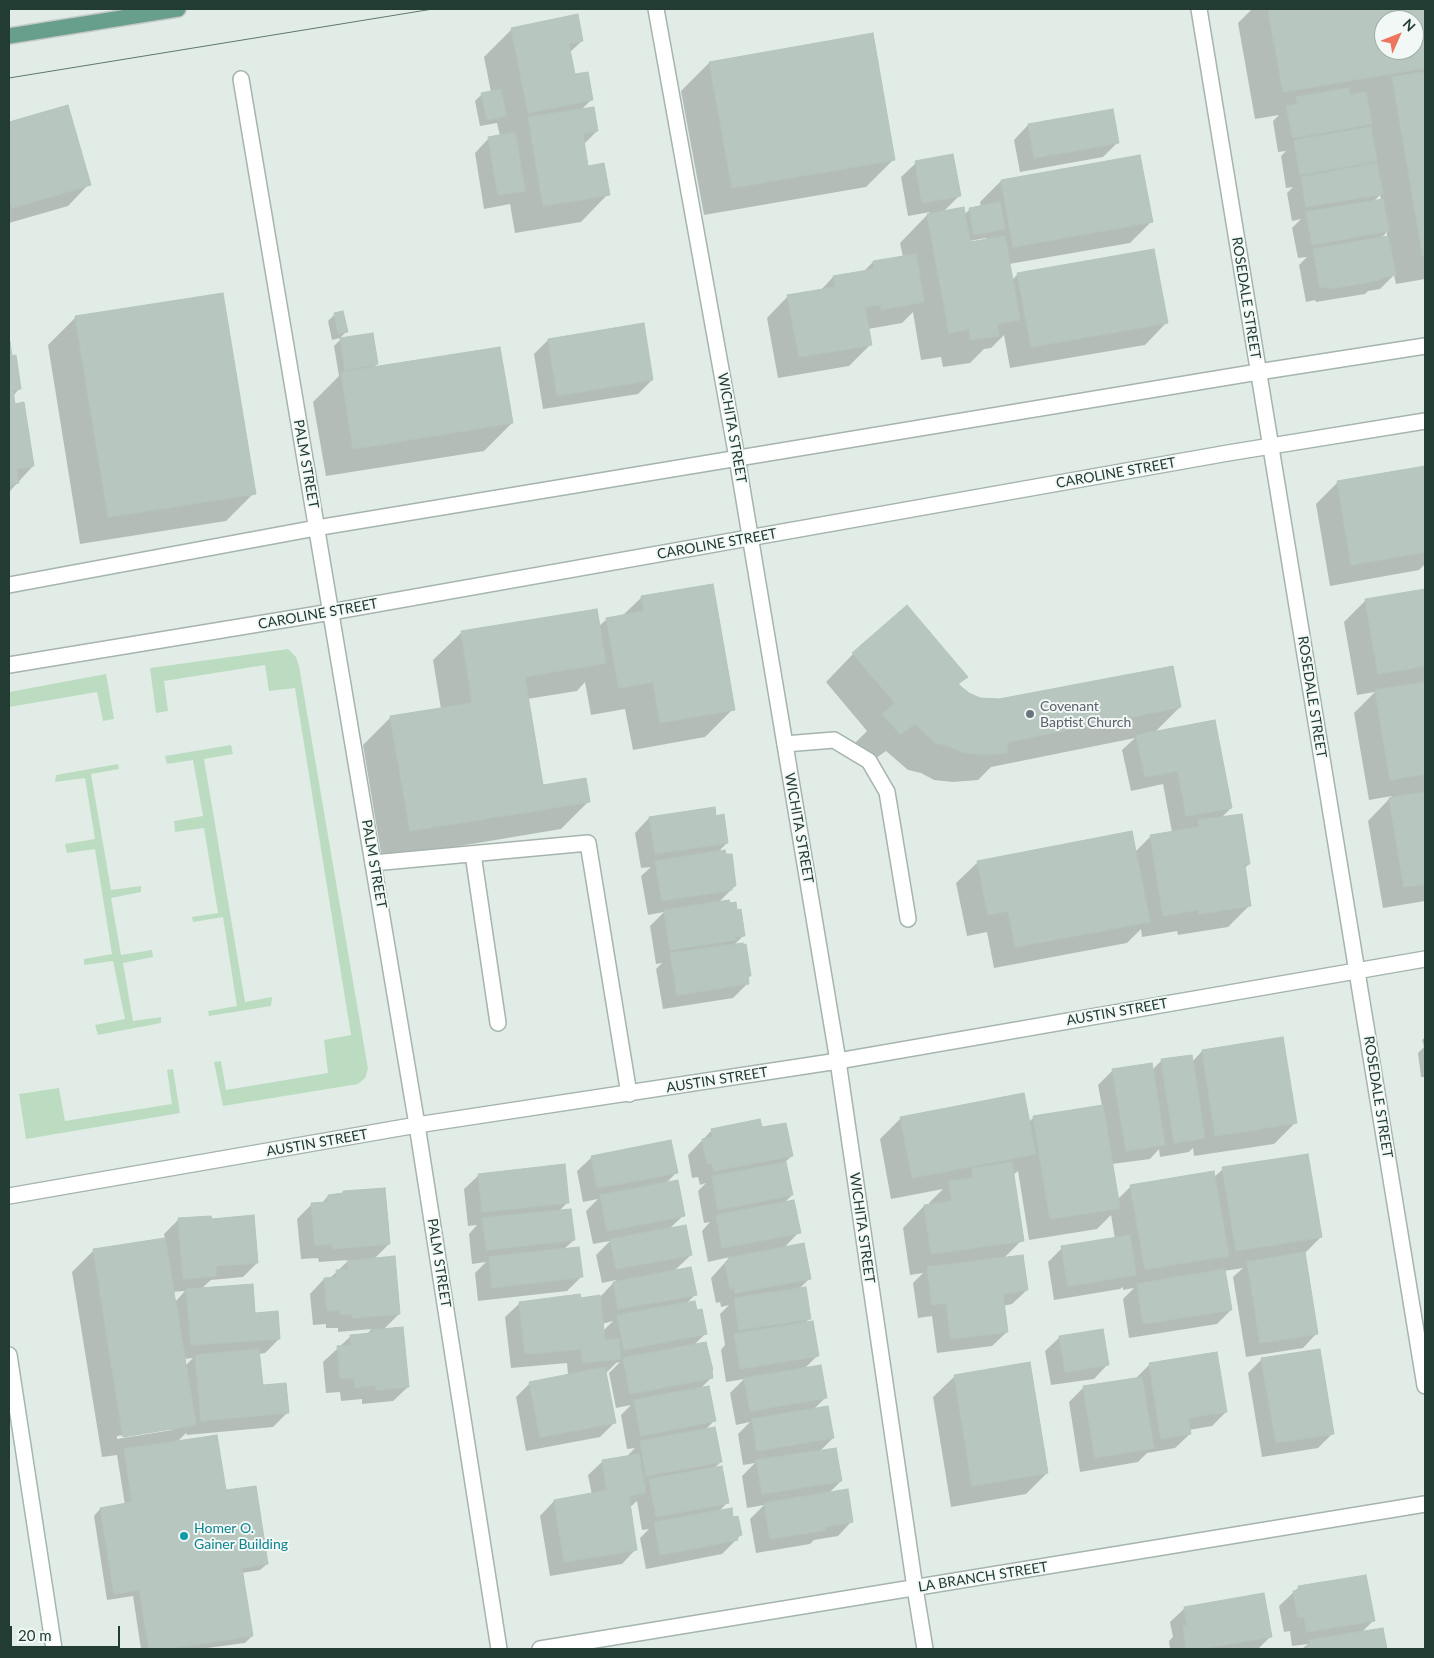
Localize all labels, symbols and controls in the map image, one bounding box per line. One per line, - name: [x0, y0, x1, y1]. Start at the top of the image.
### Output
- north arrow: [1374, 10, 1424, 60]
- text: N: [1400, 15, 1419, 35]
- street label: ROSEDALE STREET: [1228, 236, 1264, 360]
- street label: WICHITA STREET: [714, 371, 750, 485]
- street label: PALM STREET: [290, 418, 322, 510]
- street label: CAROLINE STREET: [1055, 454, 1177, 492]
- street label: CAROLINE STREET: [656, 525, 778, 563]
- street label: CAROLINE STREET: [257, 595, 379, 633]
- street label: ROSEDALE STREET: [1294, 635, 1330, 759]
- place label: Covenant Baptist Church: [1040, 698, 1131, 730]
- marker: Covenant Baptist Church: [1024, 708, 1036, 720]
- street label: WICHITA STREET: [781, 771, 817, 885]
- street label: PALM STREET: [358, 818, 390, 910]
- street label: AUSTIN STREET: [1065, 995, 1169, 1029]
- street label: ROSEDALE STREET: [1360, 1035, 1396, 1159]
- street label: AUSTIN STREET: [665, 1064, 769, 1096]
- street label: AUSTIN STREET: [265, 1126, 369, 1160]
- street label: WICHITA STREET: [846, 1171, 878, 1285]
- street label: PALM STREET: [424, 1217, 454, 1309]
- place label: Homer O. Gainer Building: [194, 1520, 288, 1552]
- marker: Homer O. Gainer Building: [178, 1530, 190, 1542]
- street label: LA BRANCH STREET: [917, 1558, 1049, 1596]
- scale bar: [12, 1616, 122, 1648]
- text: 20 m: [18, 1626, 52, 1644]

